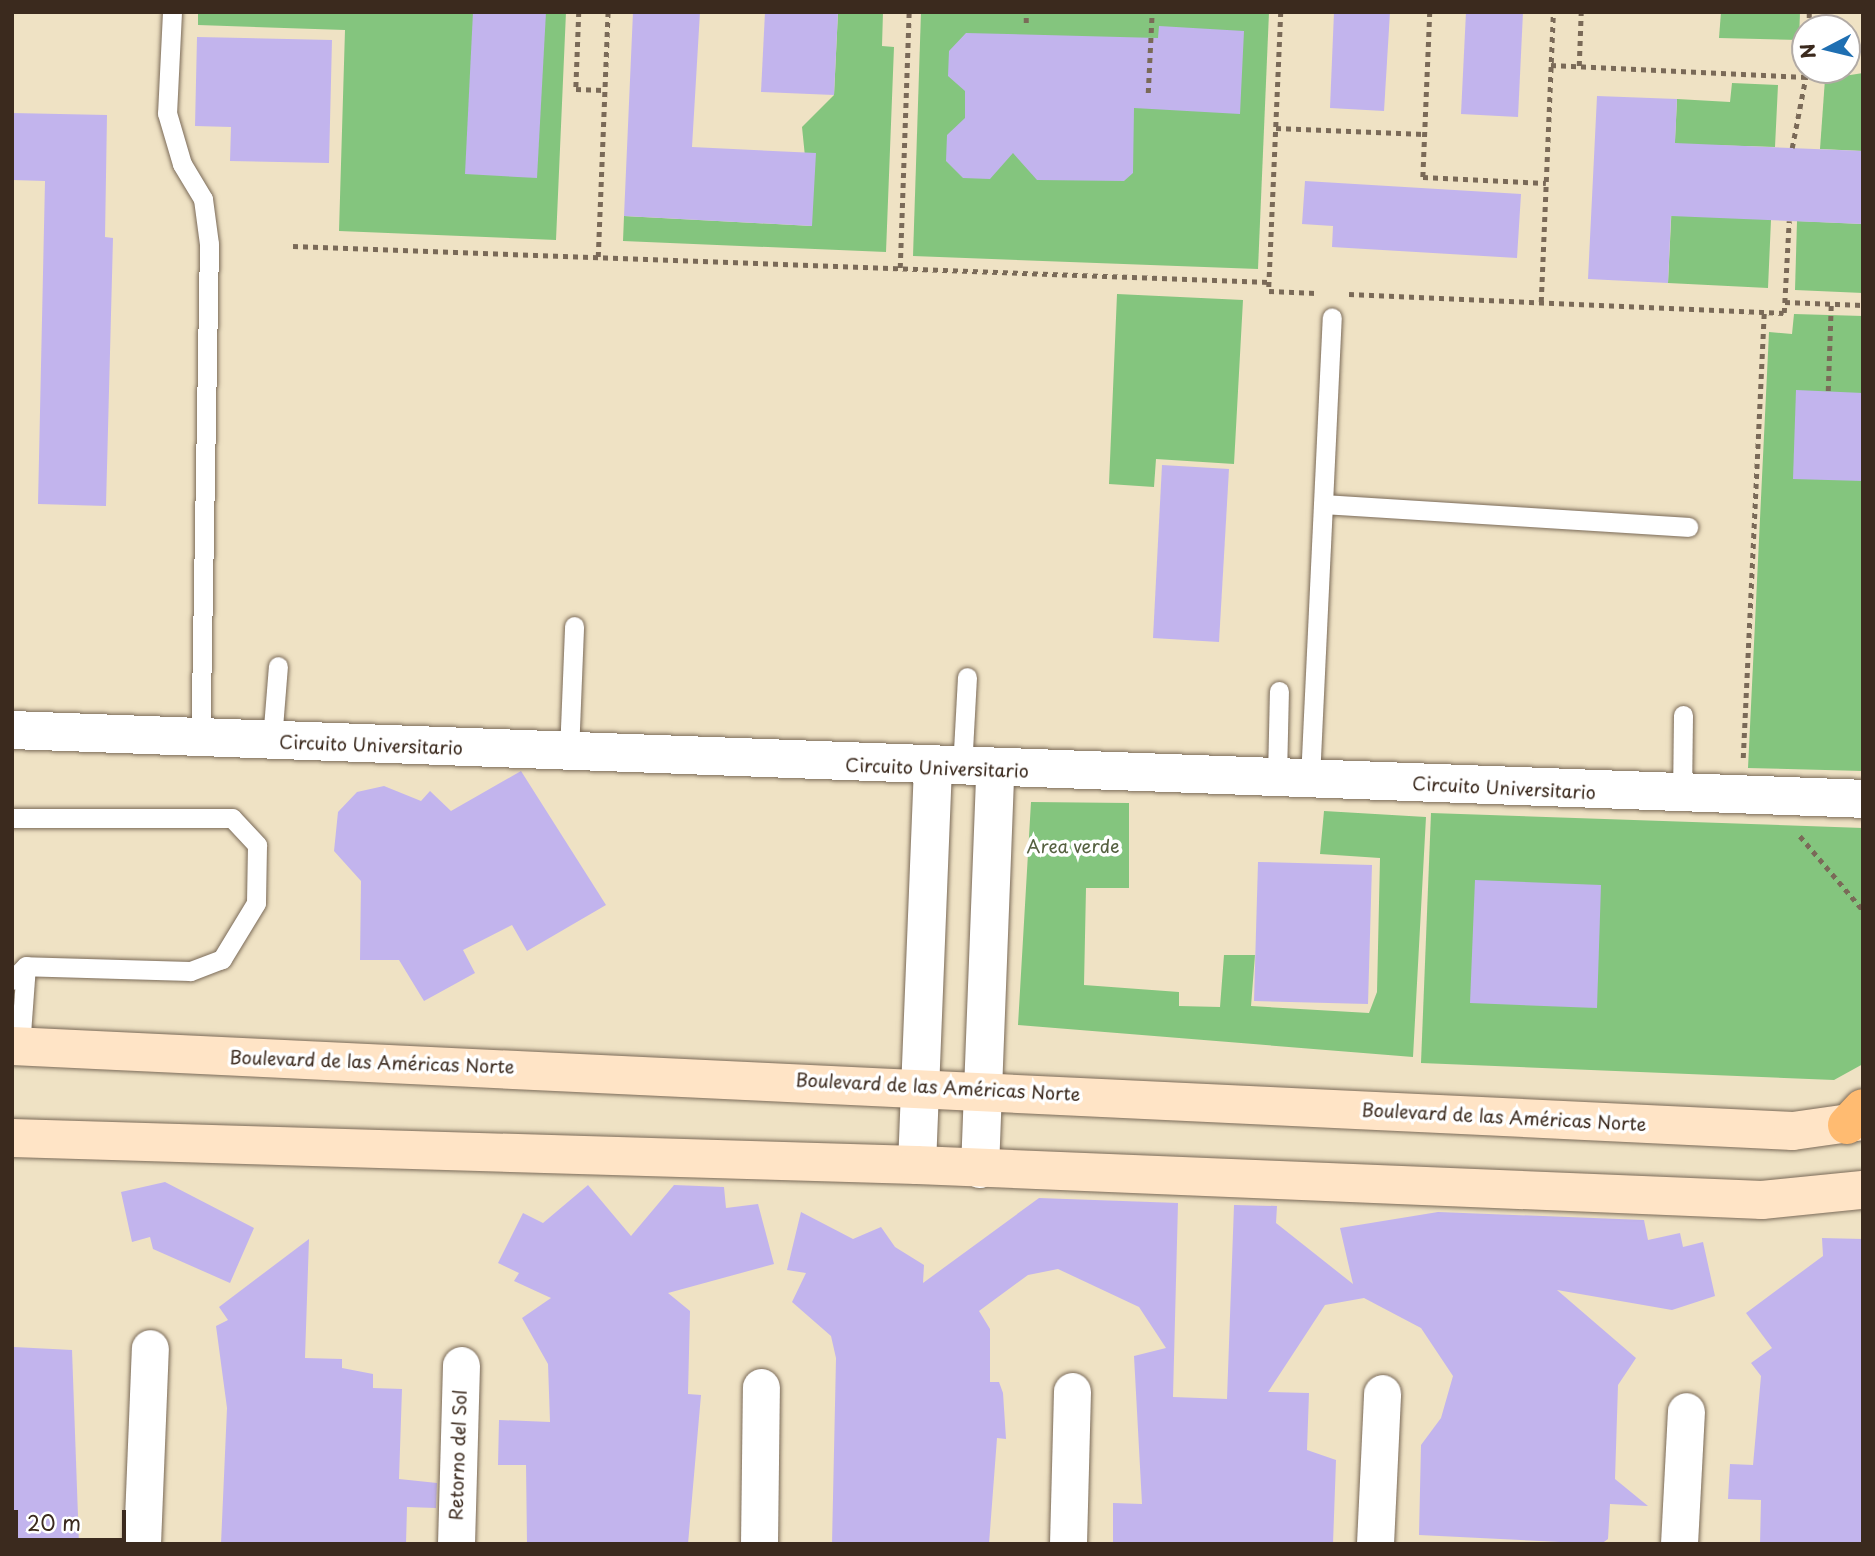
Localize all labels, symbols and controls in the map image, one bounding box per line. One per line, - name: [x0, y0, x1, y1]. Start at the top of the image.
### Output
- north arrow: [1791, 14, 1861, 84]
- text: N: [1792, 42, 1822, 60]
- street label: Circuito Universitario: [278, 731, 464, 759]
- street label: Circuito Universitario: [844, 754, 1030, 782]
- street label: Circuito Universitario: [1411, 772, 1597, 804]
- park label: Area verde: [1025, 835, 1121, 857]
- street label: Boulevard de las Américas Norte: [230, 1046, 514, 1078]
- street label: Boulevard de las Américas Norte: [796, 1069, 1080, 1105]
- street label: Boulevard de las Américas Norte: [1362, 1099, 1646, 1135]
- street label: Retorno del Sol: [445, 1389, 471, 1521]
- scale bar: [18, 1496, 130, 1540]
- text: 20 m: [27, 1506, 81, 1538]

